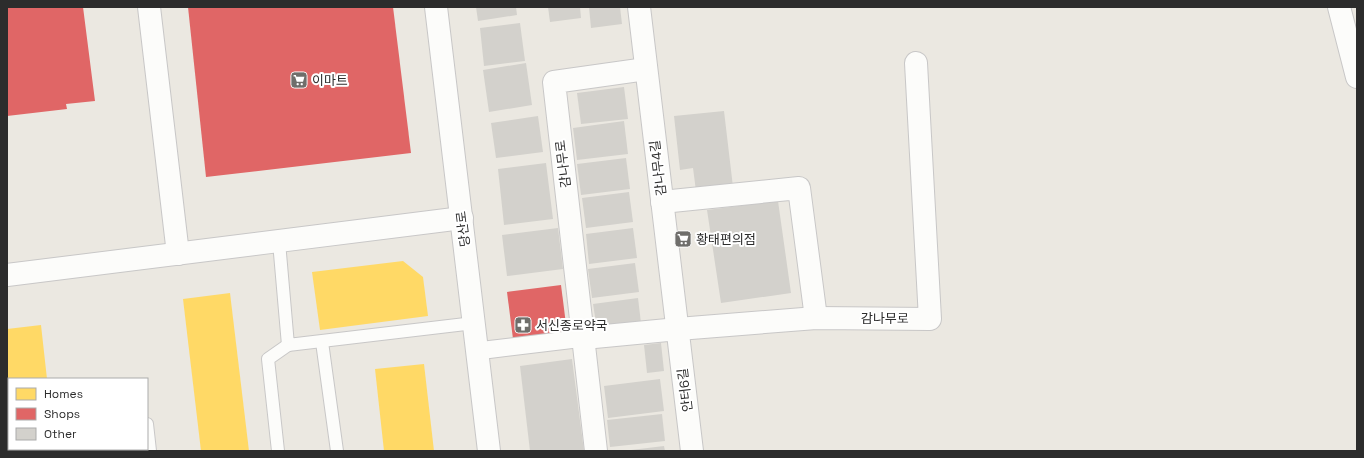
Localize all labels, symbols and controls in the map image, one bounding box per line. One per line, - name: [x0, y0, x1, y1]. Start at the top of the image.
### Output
- supermarket icon: 이마트: [289, 70, 309, 90]
- place label: 이마트: [312, 72, 348, 89]
- street label: 감나무로: [552, 139, 574, 189]
- street label: 감나무4길: [646, 139, 670, 197]
- street label: 당산로: [452, 210, 474, 248]
- supermarket icon: 황태편의점: [673, 229, 693, 249]
- place label: 황태편의점: [696, 231, 756, 248]
- street label: 감나무로: [861, 310, 909, 327]
- pharmacy icon: 서신종로약국: [513, 315, 533, 335]
- place label: 서신종로약국: [536, 317, 608, 334]
- street label: 안터6길: [674, 367, 696, 413]
- legend: [8, 378, 148, 450]
- text: Homes: [44, 386, 83, 402]
- text: Shops: [44, 406, 80, 422]
- text: Other: [44, 426, 77, 442]

